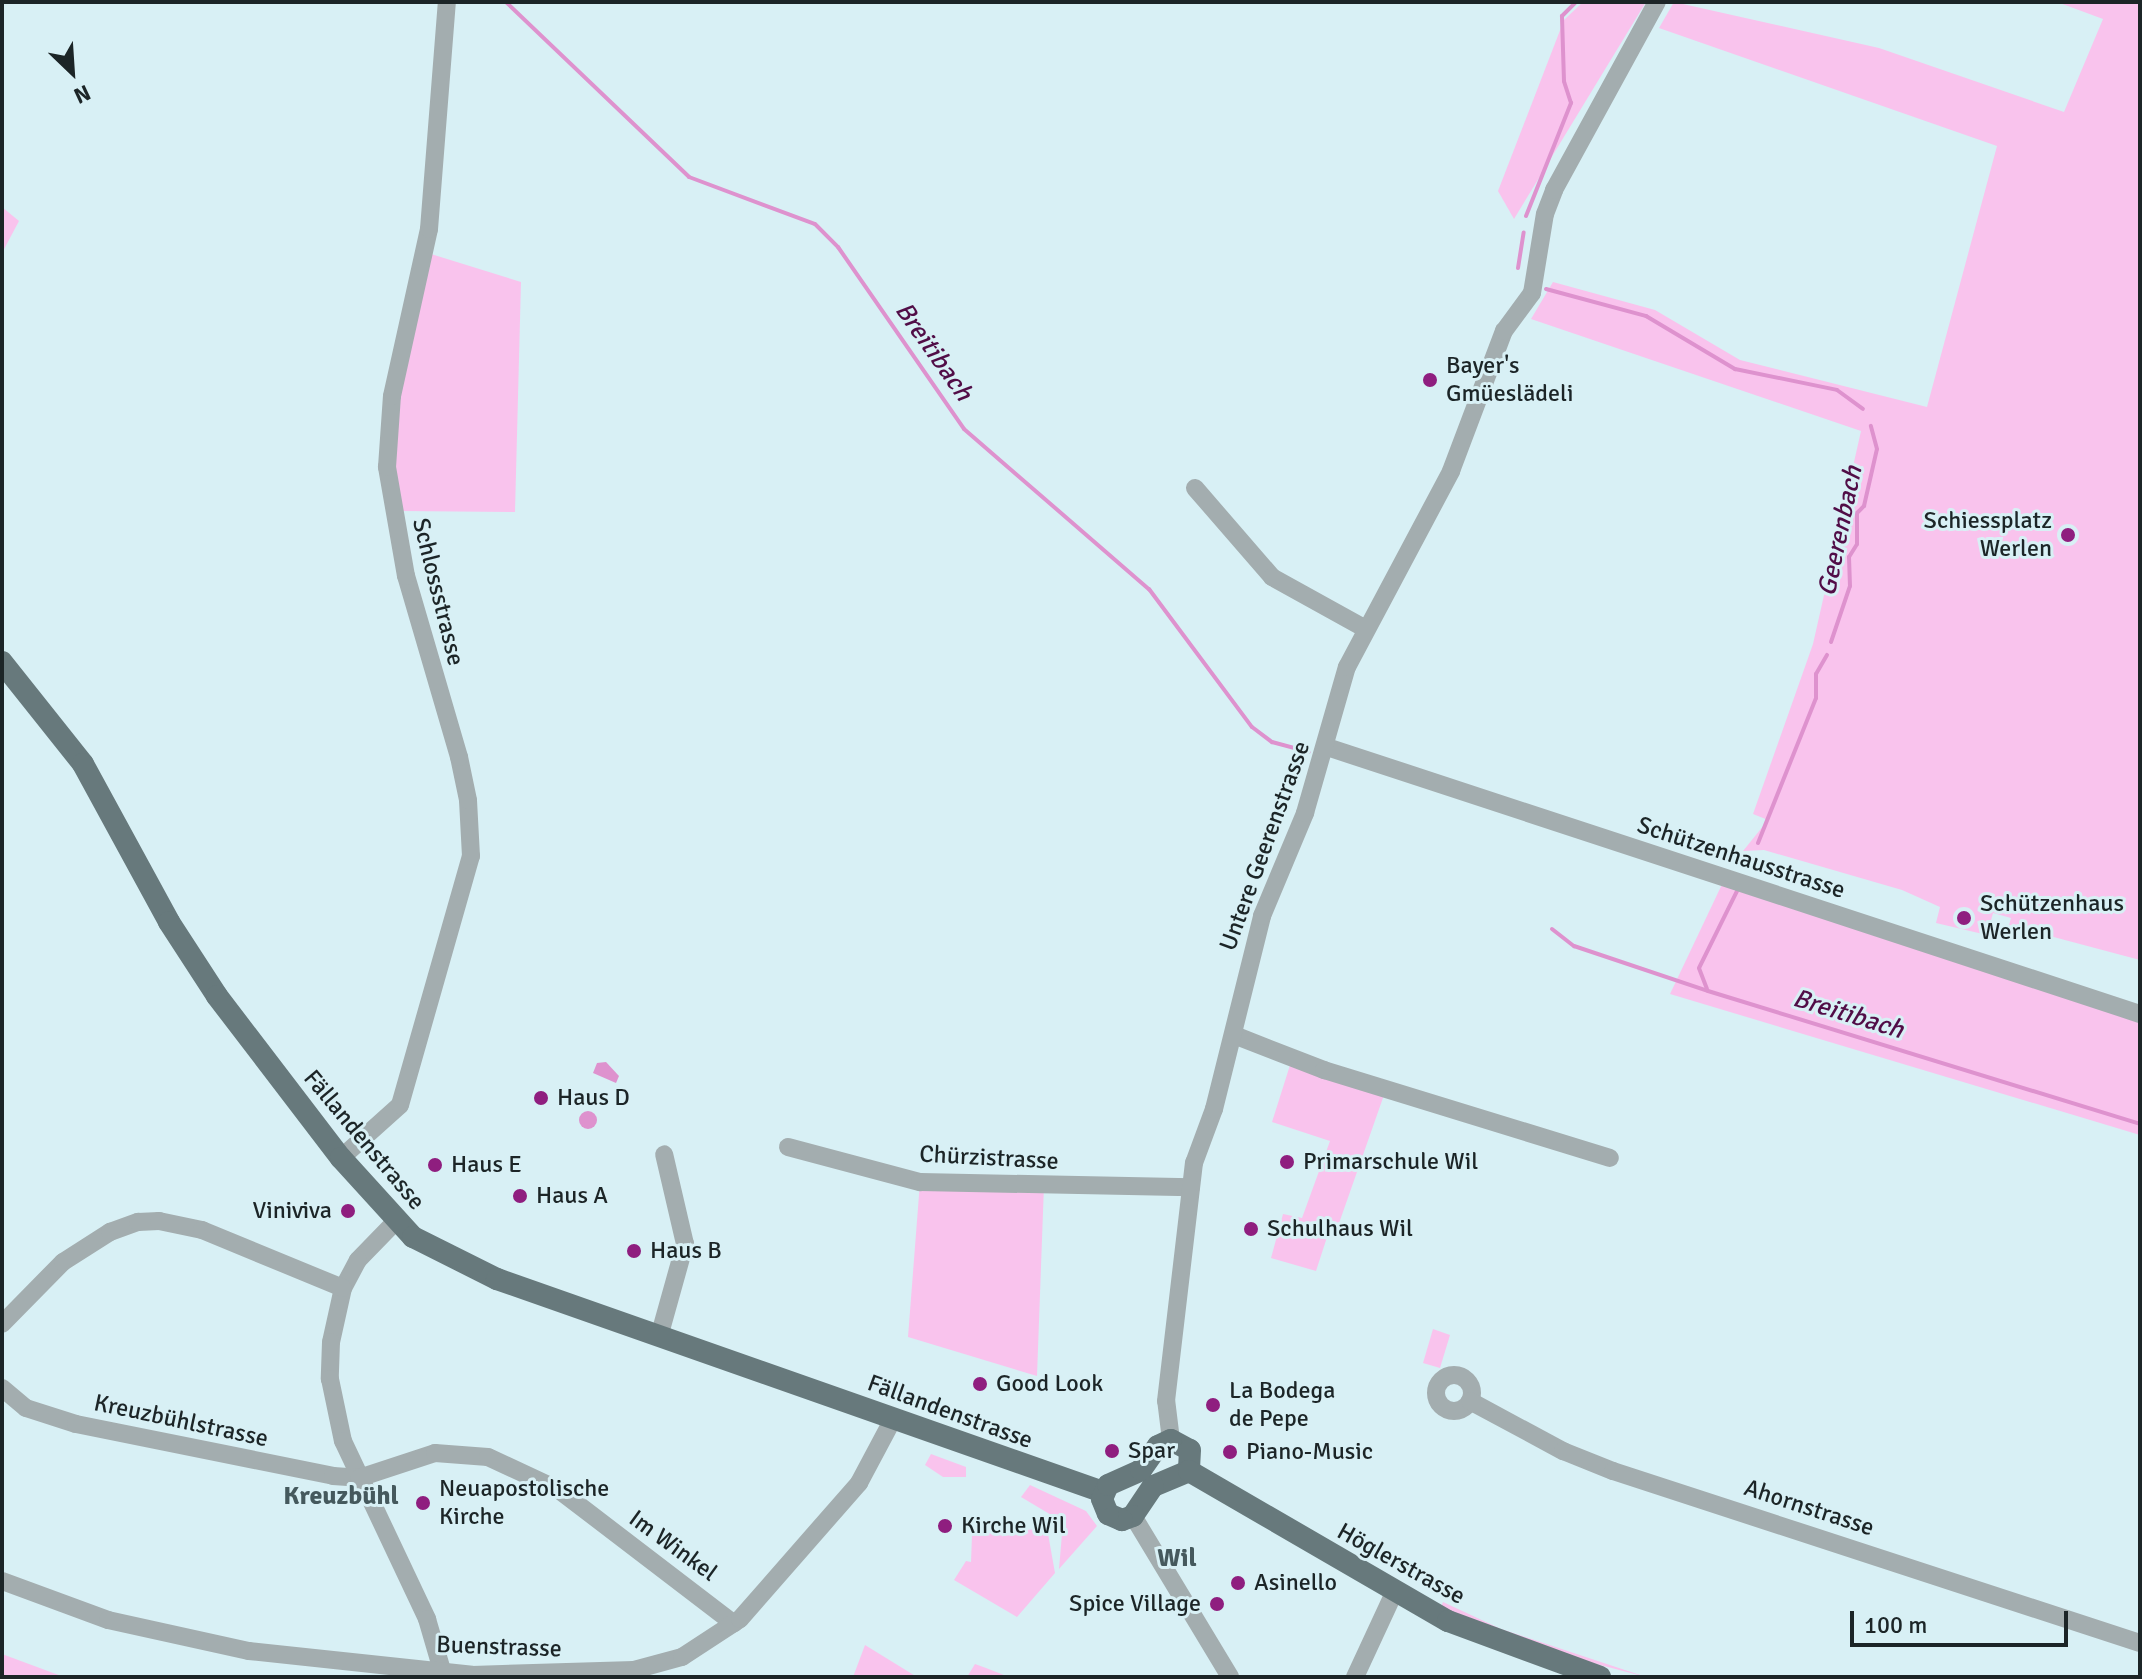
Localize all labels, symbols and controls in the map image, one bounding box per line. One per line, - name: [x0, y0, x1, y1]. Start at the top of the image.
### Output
- north arrow: [32, 32, 112, 112]
- text: N: [70, 79, 95, 110]
- water label: Breitibach: [888, 296, 978, 408]
- place label: Bayer's Gmüeslädeli: [1446, 352, 1573, 408]
- marker: Bayer's Gmüeslädeli: [1421, 371, 1439, 389]
- water label: Geerenbach: [1812, 463, 1870, 599]
- place label: Schiessplatz Werlen: [1924, 507, 2052, 563]
- street label: Schlossstrasse: [406, 515, 470, 669]
- marker: Schiessplatz Werlen: [2059, 526, 2077, 544]
- street label: Untere Geerenstrasse: [1214, 737, 1316, 955]
- street label: Schützenhausstrasse: [1634, 811, 1848, 905]
- place label: Schützenhaus Werlen: [1980, 890, 2124, 946]
- marker: Schützenhaus Werlen: [1955, 909, 1973, 927]
- water label: Breitibach: [1789, 983, 1907, 1047]
- street label: Fällandenstrasse: [297, 1064, 431, 1216]
- place label: Haus D: [557, 1084, 630, 1112]
- marker: Haus D: [532, 1089, 550, 1107]
- street label: Chürzistrasse: [919, 1140, 1059, 1176]
- place label: Primarschule Wil: [1303, 1148, 1478, 1176]
- place label: Haus E: [451, 1151, 522, 1179]
- marker: Primarschule Wil: [1278, 1153, 1296, 1171]
- marker: Haus E: [426, 1156, 444, 1174]
- place label: Haus A: [536, 1182, 608, 1210]
- marker: Haus A: [511, 1187, 529, 1205]
- place label: Viniviva: [252, 1197, 332, 1225]
- marker: Viniviva: [339, 1202, 357, 1220]
- place label: Schulhaus Wil: [1267, 1215, 1413, 1243]
- marker: Schulhaus Wil: [1242, 1220, 1260, 1238]
- place label: Haus B: [650, 1237, 722, 1265]
- marker: Haus B: [625, 1242, 643, 1260]
- street label: Fällandenstrasse: [864, 1369, 1036, 1455]
- place label: Good Look: [996, 1370, 1103, 1398]
- marker: Good Look: [971, 1375, 989, 1393]
- place label: La Bodega de Pepe: [1229, 1377, 1335, 1433]
- street label: Kreuzbühlstrasse: [91, 1388, 271, 1454]
- marker: La Bodega de Pepe: [1204, 1396, 1222, 1414]
- place label: Spar: [1128, 1437, 1175, 1465]
- place label: Piano-Music: [1246, 1438, 1373, 1466]
- marker: Spar: [1103, 1442, 1121, 1460]
- marker: Piano-Music: [1221, 1443, 1239, 1461]
- street label: Ahornstrasse: [1740, 1473, 1878, 1543]
- place label: Neuapostolische Kirche: [439, 1475, 609, 1531]
- district label: Kreuzbühl: [283, 1481, 399, 1513]
- marker: Neuapostolische Kirche: [414, 1494, 432, 1512]
- street label: Im Winkel: [623, 1504, 723, 1588]
- place label: Kirche Wil: [961, 1512, 1066, 1540]
- marker: Kirche Wil: [936, 1517, 954, 1535]
- street label: Höglerstrasse: [1332, 1517, 1470, 1611]
- district label: Wil: [1157, 1543, 1197, 1575]
- place label: Asinello: [1254, 1569, 1337, 1597]
- marker: Asinello: [1229, 1574, 1247, 1592]
- place label: Spice Village: [1069, 1590, 1201, 1618]
- marker: Spice Village: [1208, 1595, 1226, 1613]
- scale bar: [1854, 1595, 2072, 1645]
- text: 100 m: [1864, 1610, 1927, 1640]
- street label: Buenstrasse: [436, 1630, 562, 1664]

